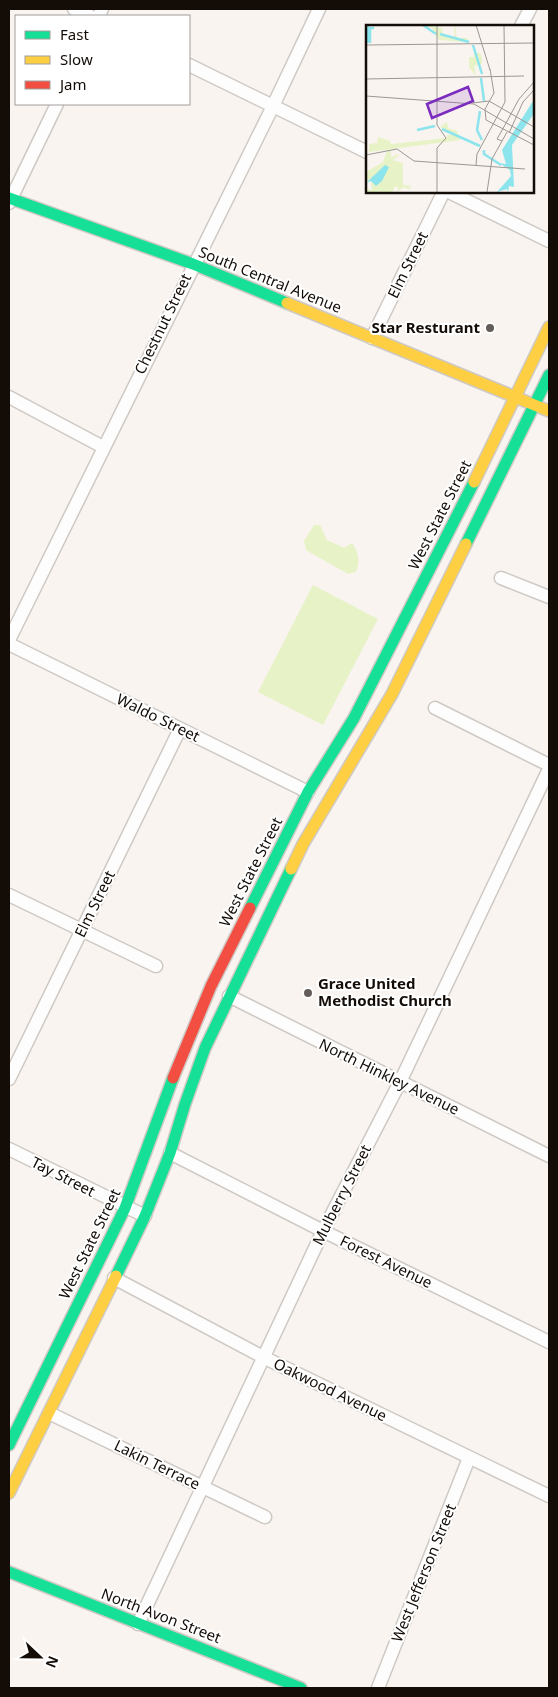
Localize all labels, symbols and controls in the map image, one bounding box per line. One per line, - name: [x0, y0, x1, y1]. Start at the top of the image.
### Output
- legend: [15, 15, 190, 105]
- text: Fast: [60, 24, 89, 44]
- inset map: [366, 25, 533, 192]
- text: Slow: [60, 49, 93, 69]
- text: Jam: [58, 74, 87, 94]
- street label: Elm Street: [382, 227, 432, 301]
- street label: South Central Avenue: [196, 241, 345, 317]
- street label: Chestnut Street: [129, 269, 195, 377]
- place label: Star Resturant: [371, 317, 480, 337]
- marker: Star Resturant: [484, 322, 496, 334]
- street label: West State Street: [403, 456, 476, 573]
- street label: Waldo Street: [114, 688, 204, 746]
- street label: West State Street: [214, 813, 287, 930]
- street label: Elm Street: [69, 866, 119, 940]
- place label: Grace United Methodist Church: [318, 973, 452, 1010]
- marker: Grace United Methodist Church: [302, 987, 314, 999]
- street label: North Hinkley Avenue: [316, 1033, 463, 1119]
- street label: Mulberry Street: [307, 1140, 375, 1248]
- street label: Tay Street: [28, 1152, 99, 1201]
- street label: West State Street: [54, 1185, 125, 1302]
- street label: Forest Avenue: [337, 1230, 436, 1292]
- street label: Oakwood Avenue: [270, 1353, 390, 1425]
- street label: Lakin Terrace: [111, 1435, 204, 1494]
- street label: West Jefferson Street: [386, 1500, 460, 1645]
- street label: North Avon Street: [99, 1583, 225, 1647]
- north arrow: [15, 1632, 65, 1682]
- text: N: [42, 1653, 63, 1671]

